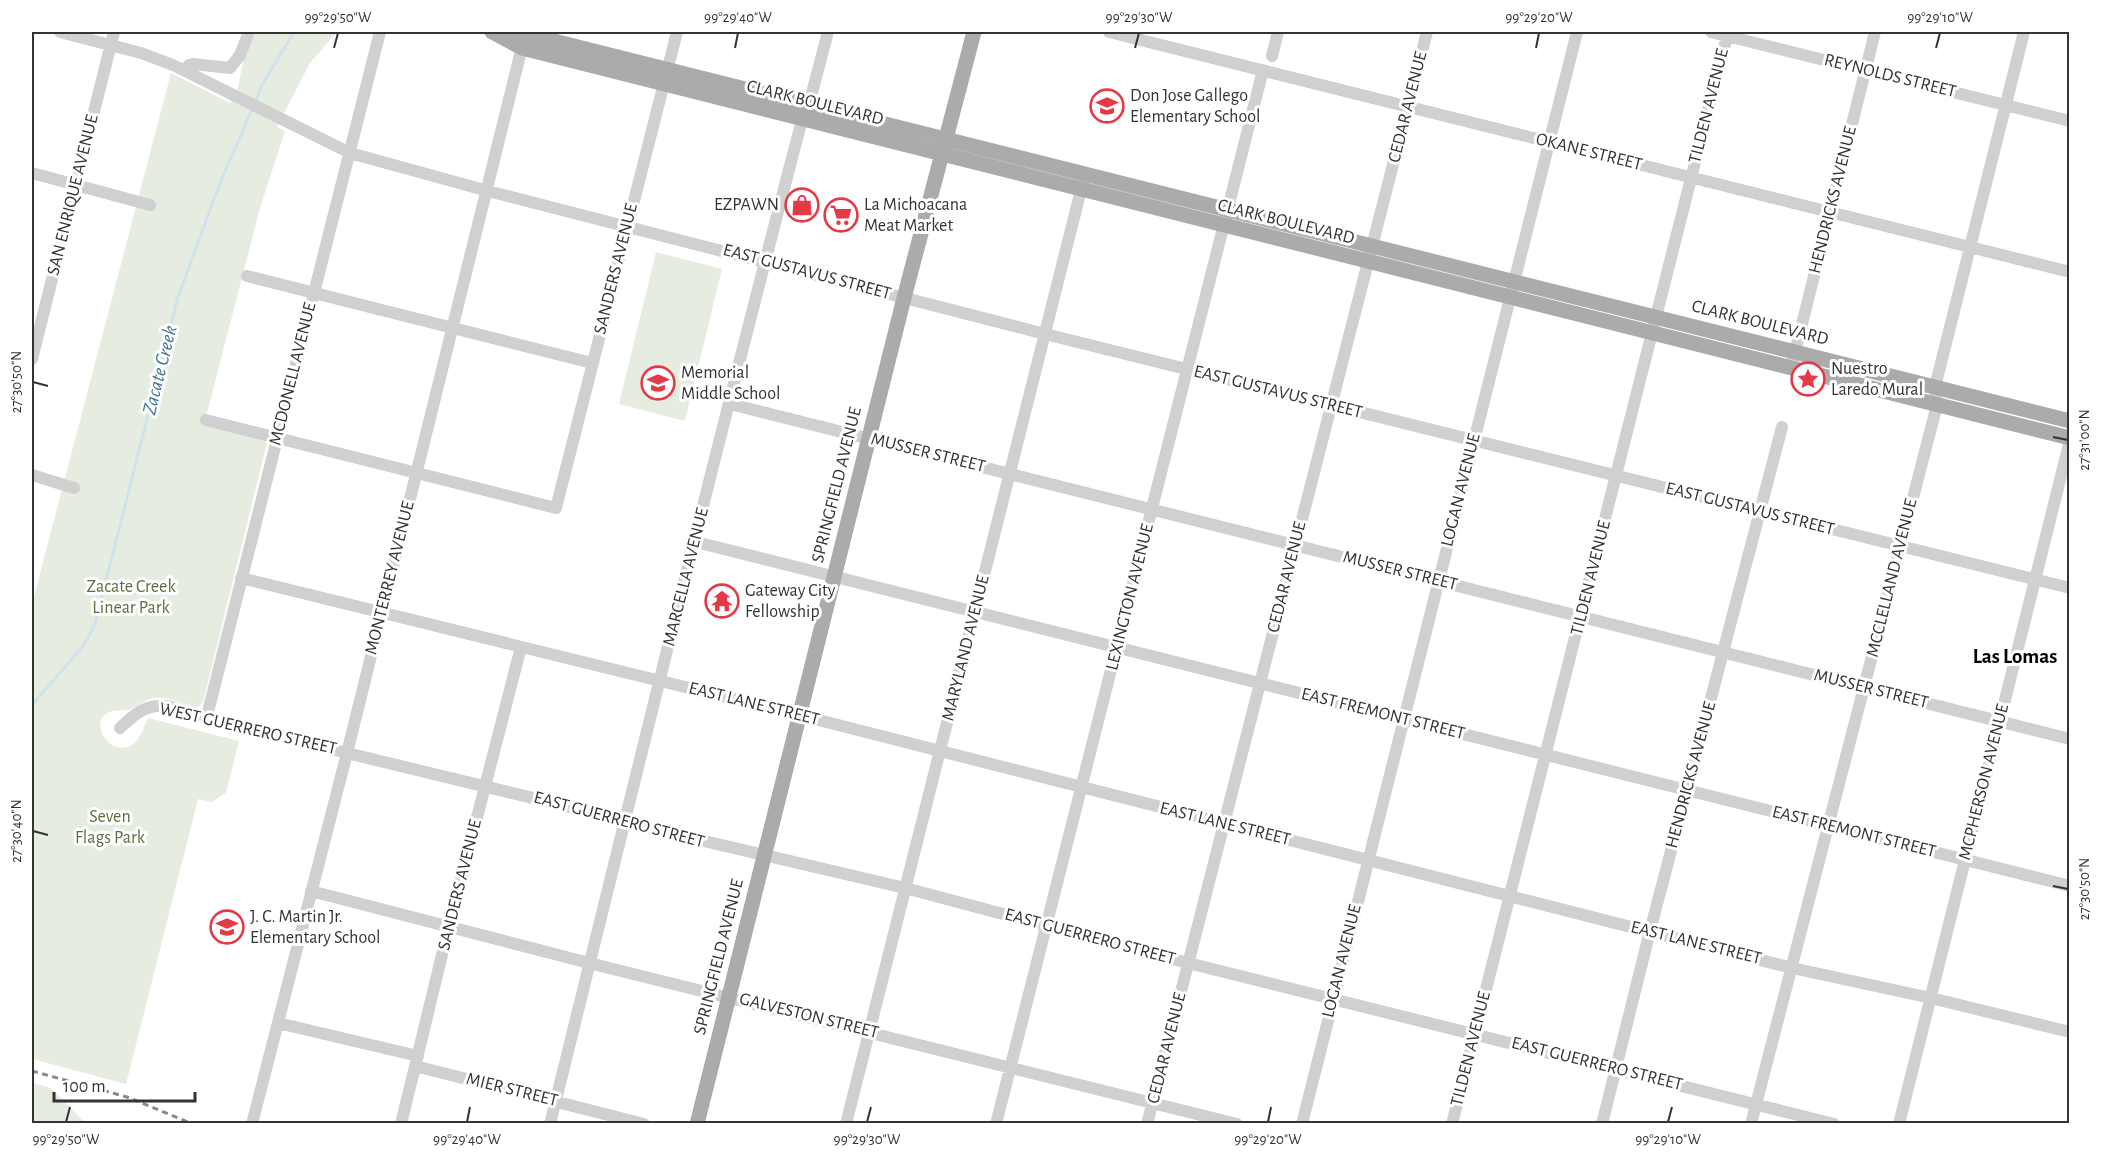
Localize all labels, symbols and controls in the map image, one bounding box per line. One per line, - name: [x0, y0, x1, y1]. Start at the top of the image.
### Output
- text: 99°29'50"W: [305, 10, 372, 25]
- text: 99°29'40"W: [704, 10, 772, 25]
- text: 99°29'30"W: [1106, 10, 1173, 25]
- text: 99°29'20"W: [1505, 10, 1573, 25]
- text: 99°29'10"W: [1907, 10, 1973, 25]
- street label: TILDEN AVENUE: [1686, 46, 1732, 165]
- street label: CEDAR AVENUE: [1385, 49, 1431, 164]
- street label: REYNOLDS STREET: [1822, 51, 1958, 101]
- street label: CLARK BOULEVARD: [745, 77, 885, 129]
- place label: Don Jose Gallego Elementary School: [1130, 87, 1261, 126]
- school or university icon: Don Jose Gallego Elementary School: [1089, 88, 1125, 124]
- street label: SAN ENRIQUE AVENUE: [44, 112, 102, 277]
- street label: HENDRICKS AVENUE: [1806, 124, 1860, 276]
- street label: OKANE STREET: [1534, 130, 1644, 174]
- shop icon: EZPAWN: [784, 187, 820, 223]
- place label: EZPAWN: [714, 196, 779, 214]
- place label: La Michoacana Meat Market: [864, 196, 967, 235]
- street label: CLARK BOULEVARD: [1216, 196, 1356, 248]
- supermarket icon: La Michoacana Meat Market: [823, 197, 859, 233]
- street label: SANDERS AVENUE: [591, 201, 641, 336]
- street label: EAST GUSTAVUS STREET: [721, 241, 893, 303]
- street label: CLARK BOULEVARD: [1690, 297, 1830, 349]
- street label: MCDONELL AVENUE: [267, 300, 320, 447]
- water label: Zacate Creek: [139, 323, 181, 417]
- text: 27°30'50"N: [9, 351, 24, 413]
- place label: Nuestro Laredo Mural: [1831, 360, 1923, 399]
- place icon: Nuestro Laredo Mural: [1790, 361, 1826, 397]
- street label: EAST GUSTAVUS STREET: [1192, 362, 1364, 422]
- place label: Memorial Middle School: [681, 364, 780, 403]
- school or university icon: Memorial Middle School: [640, 365, 676, 401]
- street label: SPRINGFIELD AVENUE: [809, 405, 865, 565]
- text: 27°31'00"N: [2077, 409, 2092, 471]
- street label: MUSSER STREET: [869, 430, 987, 476]
- street label: LOGAN AVENUE: [1438, 431, 1484, 548]
- street label: EAST GUSTAVUS STREET: [1664, 479, 1836, 539]
- street label: MCCLELLAND AVENUE: [1864, 497, 1920, 659]
- street label: MONTERREY AVENUE: [362, 499, 418, 657]
- street label: MARCELLA AVENUE: [660, 506, 712, 648]
- street label: TILDEN AVENUE: [1568, 518, 1614, 637]
- street label: CEDAR AVENUE: [1264, 519, 1310, 634]
- street label: LEXINGTON AVENUE: [1103, 522, 1157, 672]
- street label: MUSSER STREET: [1341, 548, 1459, 594]
- street label: MARYLAND AVENUE: [939, 573, 993, 723]
- park label: Zacate Creek Linear Park: [86, 578, 176, 617]
- place label: Gateway City Fellowship: [745, 582, 836, 621]
- temple icon: Gateway City Fellowship: [704, 583, 740, 619]
- district label: Las Lomas: [1973, 646, 2057, 667]
- street label: MUSSER STREET: [1812, 666, 1930, 712]
- street label: EAST LANE STREET: [687, 679, 821, 729]
- street label: EAST FREMONT STREET: [1299, 685, 1467, 743]
- street label: HENDRICKS AVENUE: [1663, 699, 1719, 850]
- street label: WEST GUERRERO STREET: [158, 700, 339, 758]
- street label: MCPHERSON AVENUE: [1956, 702, 2012, 862]
- street label: EAST GUERRERO STREET: [532, 789, 706, 851]
- text: 27°30'40"N: [9, 799, 24, 863]
- street label: EAST LANE STREET: [1158, 799, 1292, 849]
- street label: EAST FREMONT STREET: [1770, 803, 1938, 861]
- park label: Seven Flags Park: [75, 808, 146, 847]
- street label: SANDERS AVENUE: [435, 817, 485, 952]
- text: 27°30'50"N: [2077, 858, 2092, 920]
- street label: SPRINGFIELD AVENUE: [691, 877, 747, 1037]
- street label: LOGAN AVENUE: [1319, 902, 1365, 1019]
- street label: EAST GUERRERO STREET: [1003, 906, 1177, 968]
- place label: J. C. Martin Jr. Elementary School: [250, 908, 381, 947]
- school or university icon: J. C. Martin Jr. Elementary School: [209, 909, 245, 945]
- street label: EAST LANE STREET: [1629, 918, 1763, 968]
- street label: TILDEN AVENUE: [1448, 989, 1494, 1108]
- street label: GALVESTON STREET: [738, 990, 881, 1042]
- street label: CEDAR AVENUE: [1144, 990, 1190, 1105]
- street label: EAST GUERRERO STREET: [1509, 1034, 1685, 1094]
- scale bar: [54, 1065, 195, 1103]
- street label: MIER STREET: [464, 1070, 560, 1110]
- text: 100 m: [63, 1078, 106, 1096]
- text: 99°29'50"W: [33, 1132, 100, 1147]
- text: 99°29'40"W: [433, 1132, 501, 1147]
- text: 99°29'30"W: [834, 1132, 901, 1147]
- text: 99°29'20"W: [1234, 1132, 1302, 1147]
- text: 99°29'10"W: [1635, 1132, 1701, 1147]

